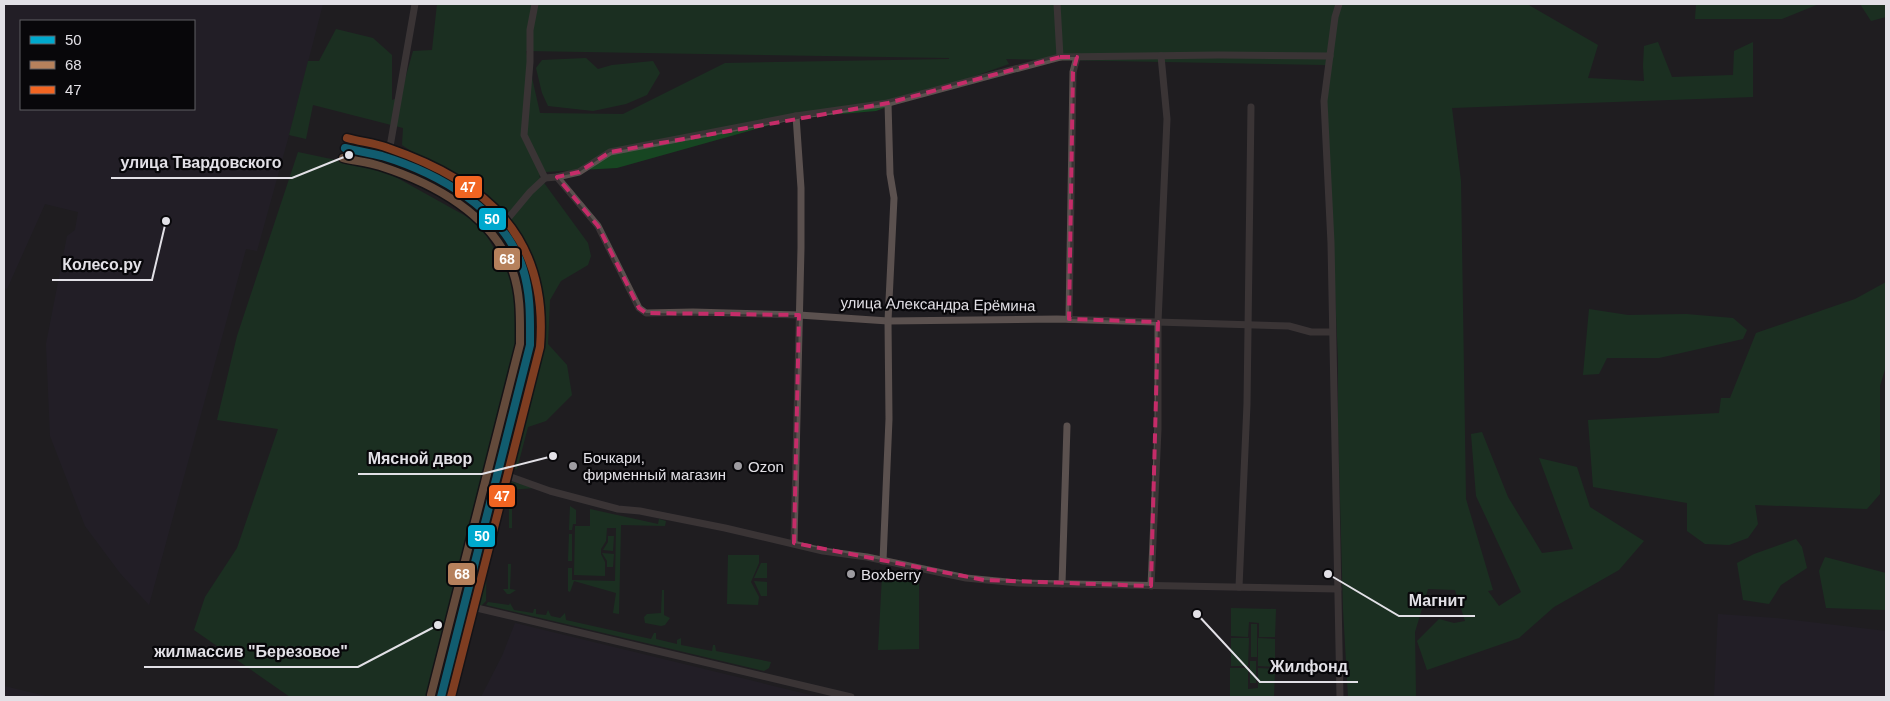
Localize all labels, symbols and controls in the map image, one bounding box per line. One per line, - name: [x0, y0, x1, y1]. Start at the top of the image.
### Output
- legend: [20, 20, 195, 110]
- text: 50: [65, 31, 82, 48]
- text: 68: [65, 56, 82, 73]
- text: 47: [65, 81, 82, 98]
- callout: улица Твардовского: [111, 147, 292, 178]
- text: улица Твардовского: [120, 154, 282, 171]
- line badge: 47: [454, 175, 483, 199]
- text: 47: [460, 179, 476, 195]
- line badge: 50: [478, 207, 507, 231]
- text: 50: [484, 211, 500, 227]
- line badge: 68: [493, 247, 521, 271]
- callout: Колесо.ру: [52, 249, 152, 280]
- text: 68: [499, 251, 515, 267]
- text: Колесо.ру: [62, 256, 142, 273]
- street label: улица Александра Ерёмина: [840, 294, 1036, 314]
- callout: Мясной двор: [358, 443, 482, 474]
- place label: Бочкари, фирменный магазин: [583, 449, 726, 483]
- text: Мясной двор: [368, 450, 473, 467]
- place label: Ozon: [748, 458, 784, 475]
- marker: Бочкари, фирменный магазин: [567, 460, 579, 472]
- marker: Ozon: [732, 460, 744, 472]
- line badge: 47: [488, 484, 516, 508]
- text: 47: [494, 488, 510, 504]
- line badge: 50: [467, 524, 496, 548]
- text: 50: [474, 528, 490, 544]
- line badge: 68: [447, 562, 476, 586]
- text: 68: [454, 566, 470, 582]
- place label: Boxberry: [861, 566, 922, 583]
- marker: Boxberry: [845, 568, 857, 580]
- callout: Магнит: [1399, 585, 1475, 616]
- text: Магнит: [1409, 592, 1465, 609]
- callout: жилмассив "Березовое": [144, 636, 358, 667]
- text: жилмассив "Березовое": [153, 643, 348, 660]
- callout: Жилфонд: [1260, 651, 1358, 682]
- text: Жилфонд: [1269, 658, 1348, 675]

